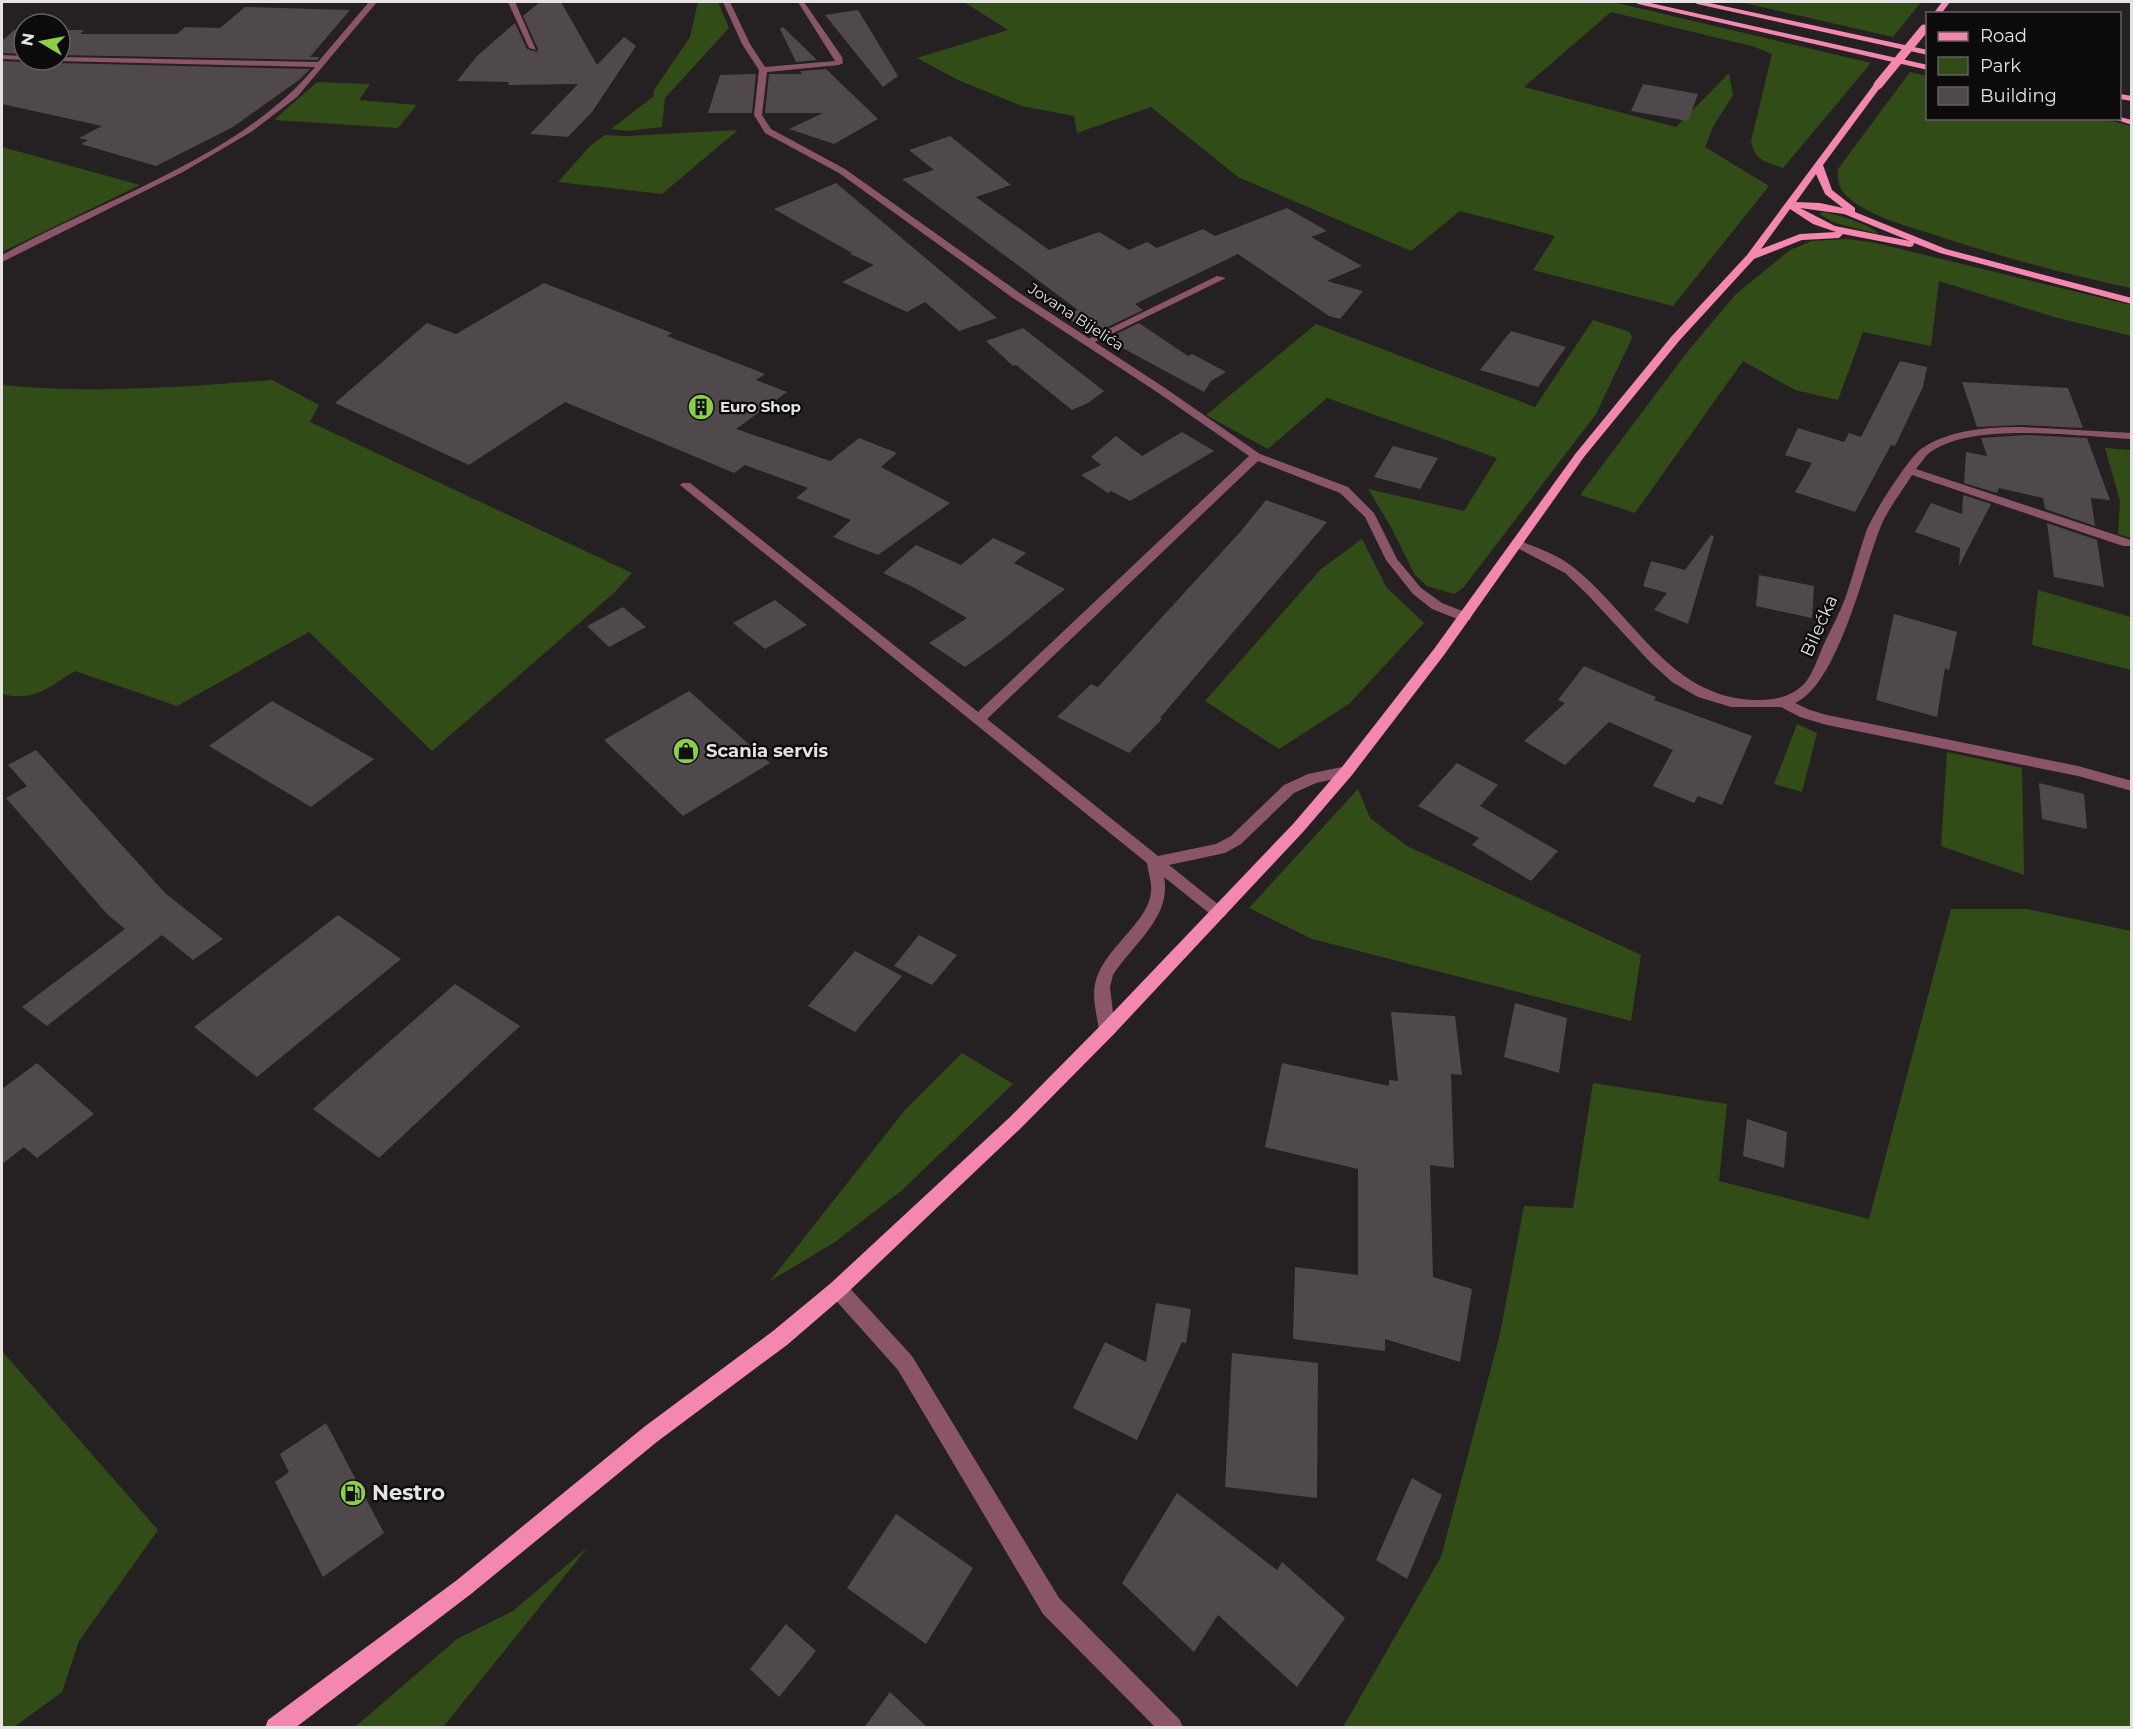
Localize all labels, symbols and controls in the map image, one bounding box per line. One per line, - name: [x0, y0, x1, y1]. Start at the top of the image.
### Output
- north arrow: [12, 12, 72, 72]
- legend: [1926, 12, 2121, 120]
- text: Road: [1980, 25, 2027, 47]
- text: N: [17, 31, 38, 48]
- text: Park: [1980, 55, 2021, 77]
- text: Building: [1980, 85, 2057, 107]
- street label: Jovana Bijelića: [1024, 278, 1128, 355]
- building icon: Euro Shop: [686, 392, 716, 422]
- place label: Euro Shop: [720, 397, 801, 416]
- street label: Bilećka: [1796, 592, 1842, 660]
- shop icon: Scania servis: [671, 736, 701, 766]
- place label: Scania servis: [706, 740, 828, 762]
- fuel station icon: Nestro: [338, 1478, 368, 1508]
- place label: Nestro: [372, 1480, 445, 1505]

